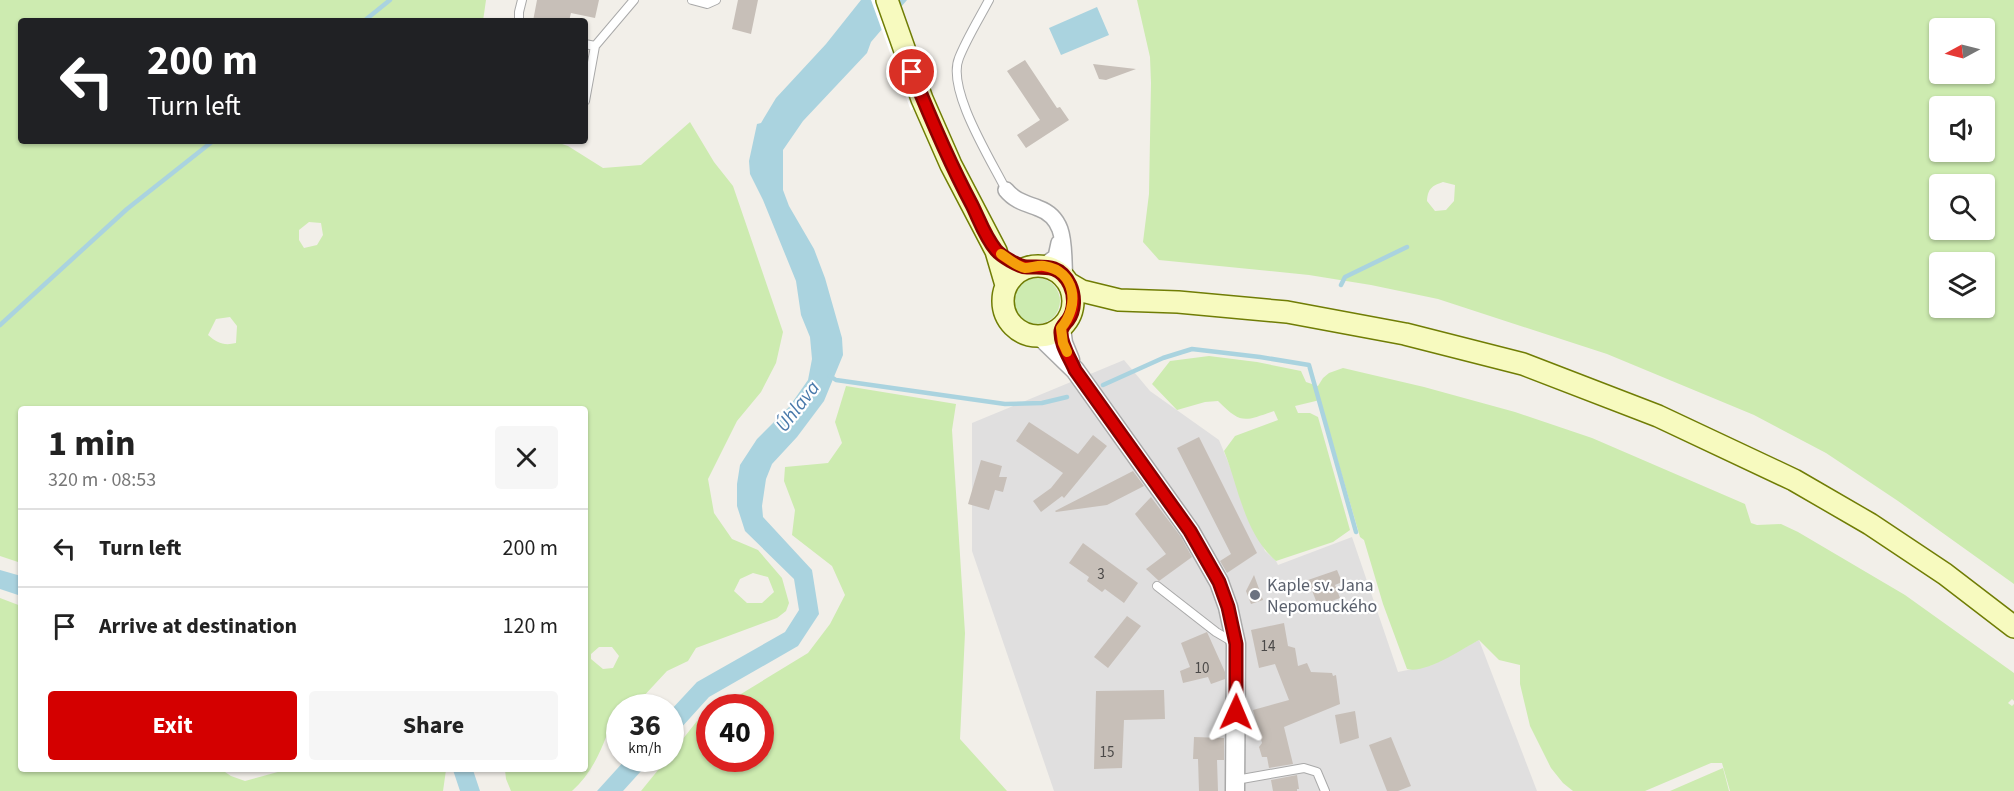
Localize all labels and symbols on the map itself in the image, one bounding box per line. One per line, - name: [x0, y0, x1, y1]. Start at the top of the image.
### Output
- north arrow: [1929, 18, 1995, 84]
- pin: [886, 46, 937, 97]
- water label: Úhlava: [769, 375, 827, 438]
- house number: 3: [1097, 564, 1105, 585]
- place label: Kaple sv. Jana Nepomuckého: [1267, 573, 1377, 619]
- marker: Kaple sv. Jana Nepomuckého: [1248, 588, 1262, 602]
- house number: 14: [1261, 636, 1276, 657]
- house number: 10: [1195, 658, 1209, 679]
- position arrow: [1204, 680, 1268, 744]
- speed limit sign: 40: [696, 694, 774, 772]
- house number: 15: [1100, 742, 1114, 763]

